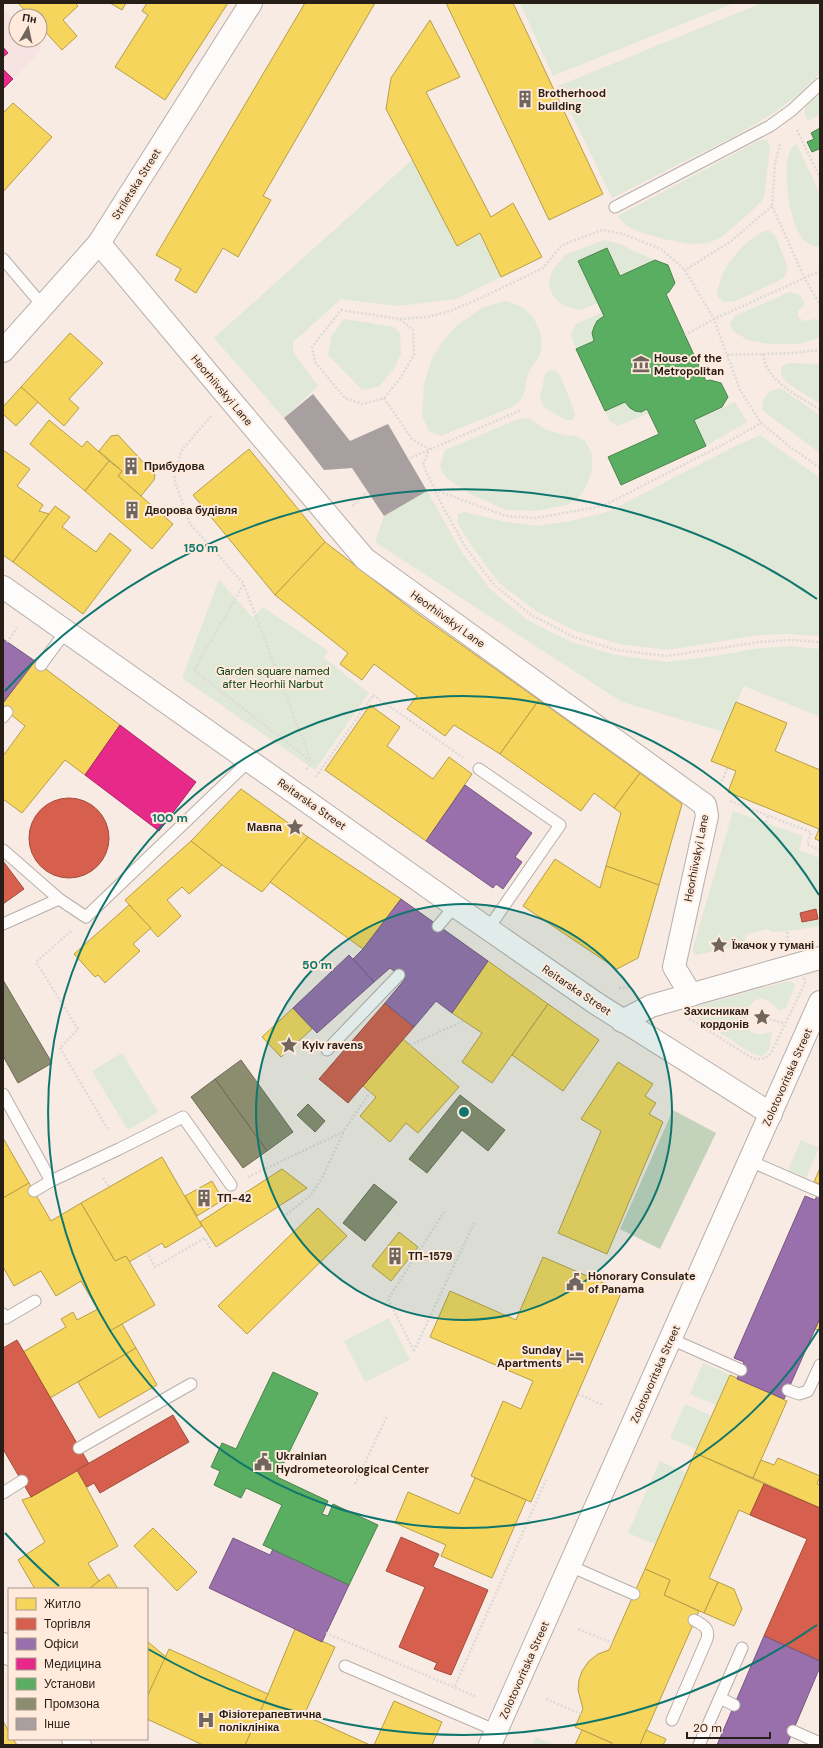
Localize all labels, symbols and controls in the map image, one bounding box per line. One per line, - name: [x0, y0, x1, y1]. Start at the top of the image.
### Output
- north arrow: [8, 8, 48, 48]
- text: Пн: [21, 10, 38, 26]
- place label: Brotherhood building: [538, 86, 606, 113]
- building icon: Brotherhood building: [515, 89, 535, 109]
- street label: Striletska Street: [109, 146, 163, 222]
- place label: House of the Metropolitan: [654, 351, 724, 378]
- street label: Heorhiivskyi Lane: [188, 352, 256, 428]
- museum icon: House of the Metropolitan: [631, 354, 651, 374]
- building icon: Прибудова: [121, 456, 141, 476]
- place label: Прибудова: [144, 459, 205, 473]
- building icon: Дворова будівля: [122, 500, 142, 520]
- place label: Дворова будівля: [145, 503, 238, 517]
- text: 150 m: [184, 540, 218, 556]
- street label: Heorhiivskyi Lane: [408, 587, 488, 651]
- park label: Garden square named after Heorhii Narbut: [216, 664, 330, 691]
- street label: Reitarska Street: [275, 775, 349, 833]
- text: 100 m: [152, 810, 188, 826]
- street label: Heorhiivskyi Lane: [681, 813, 711, 903]
- place icon: Мавпа: [285, 817, 305, 837]
- place label: Мавпа: [247, 820, 283, 834]
- place icon: Їжачок у тумані: [709, 935, 729, 955]
- place label: Їжачок у тумані: [731, 938, 814, 952]
- text: 50 m: [302, 957, 332, 973]
- street label: Reitarska Street: [540, 962, 614, 1018]
- place label: Захисникам кордонів: [684, 1004, 749, 1031]
- place icon: Захисникам кордонів: [752, 1007, 772, 1027]
- street label: Zolotovoritska Street: [759, 1026, 815, 1128]
- place icon: Kyiv ravens: [279, 1035, 299, 1055]
- place label: Kyiv ravens: [302, 1038, 363, 1052]
- centre of rings: [457, 1105, 471, 1119]
- building icon: ТП-42: [194, 1188, 214, 1208]
- place label: ТП-42: [217, 1191, 251, 1205]
- building icon: ТП-1579: [385, 1246, 405, 1266]
- place label: ТП-1579: [408, 1249, 453, 1263]
- place label: Honorary Consulate of Panama: [588, 1269, 696, 1296]
- public building icon: Honorary Consulate of Panama: [565, 1272, 585, 1292]
- street label: Zolotovoritska Street: [627, 1323, 683, 1425]
- place label: Sunday Apartments: [497, 1343, 562, 1370]
- hotel icon: Sunday Apartments: [565, 1346, 585, 1366]
- place label: Ukrainian Hydrometeorological Center: [276, 1449, 430, 1476]
- public building icon: Ukrainian Hydrometeorological Center: [253, 1452, 273, 1472]
- legend: [8, 1588, 148, 1740]
- text: Житло: [44, 1596, 81, 1612]
- text: Торгівля: [44, 1616, 90, 1632]
- street label: Zolotovoritska Street: [496, 1619, 552, 1721]
- text: Офіси: [44, 1636, 79, 1652]
- text: Медицина: [44, 1656, 101, 1672]
- text: Установи: [44, 1676, 95, 1692]
- text: Промзона: [44, 1696, 100, 1712]
- place label: Фізіотерапевтична поліклініка: [219, 1707, 322, 1734]
- hospital icon: Фізіотерапевтична поліклініка: [196, 1710, 216, 1730]
- scale bar: [687, 1714, 770, 1740]
- text: Інше: [44, 1716, 71, 1732]
- text: 20 m: [693, 1720, 722, 1736]

